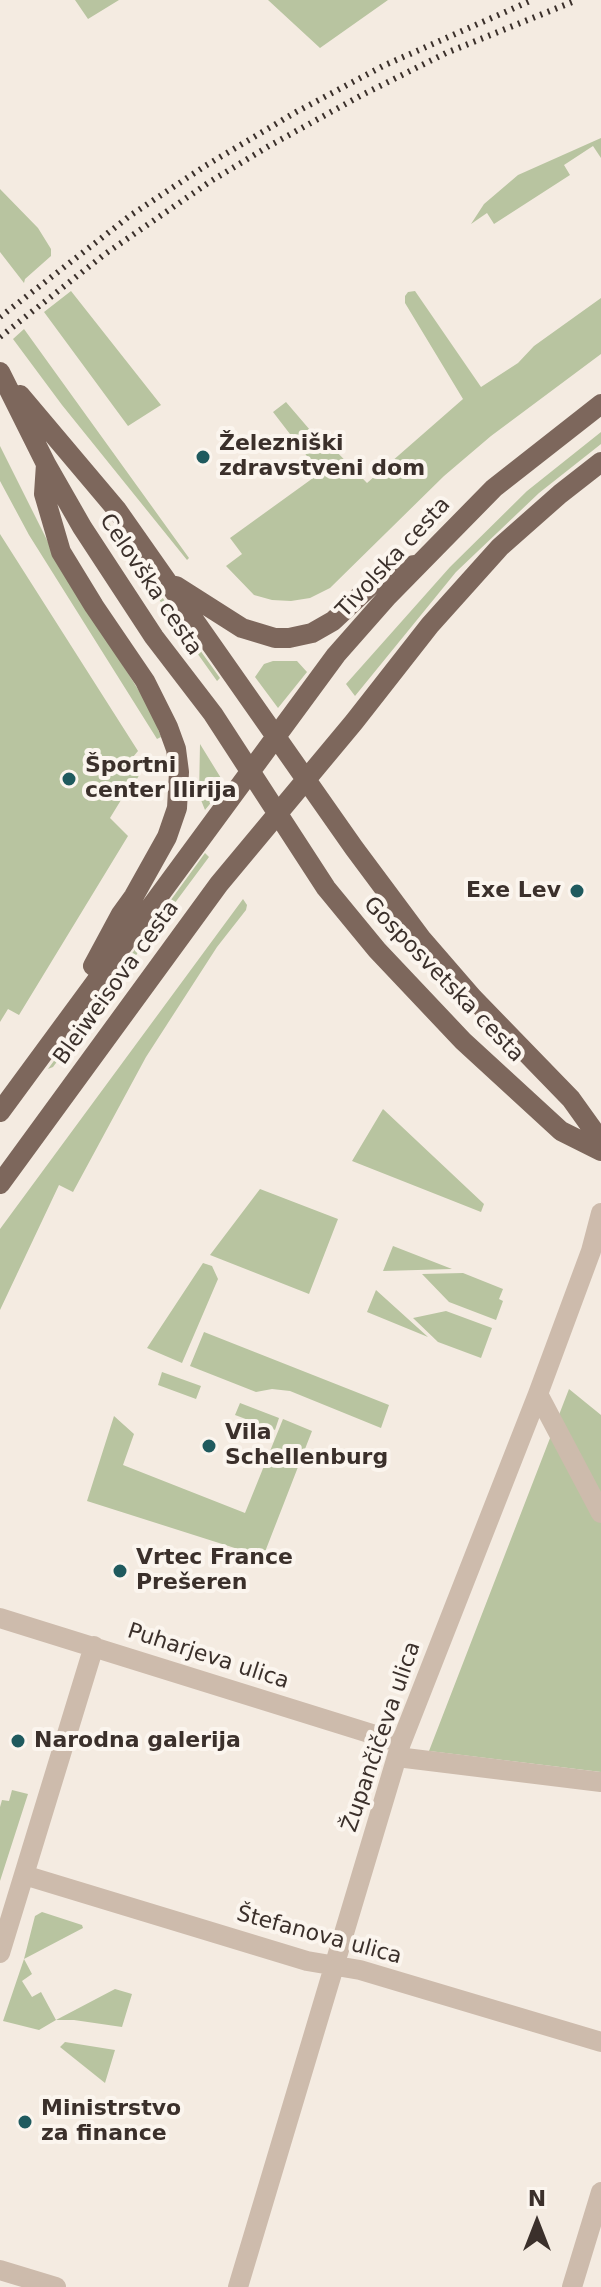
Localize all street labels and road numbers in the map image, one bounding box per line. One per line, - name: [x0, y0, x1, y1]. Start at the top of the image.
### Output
- street label: Tivolska cesta: [332, 492, 456, 624]
- street label: Celovška cesta: [93, 509, 207, 661]
- street label: Gosposvetska cesta: [357, 892, 529, 1068]
- street label: Bleiweisova cesta: [49, 896, 185, 1070]
- street label: Puharjeva ulica: [124, 1618, 292, 1696]
- street label: Župančičeva ulica: [337, 1638, 427, 1836]
- street label: Štefanova ulica: [233, 1901, 405, 1971]

